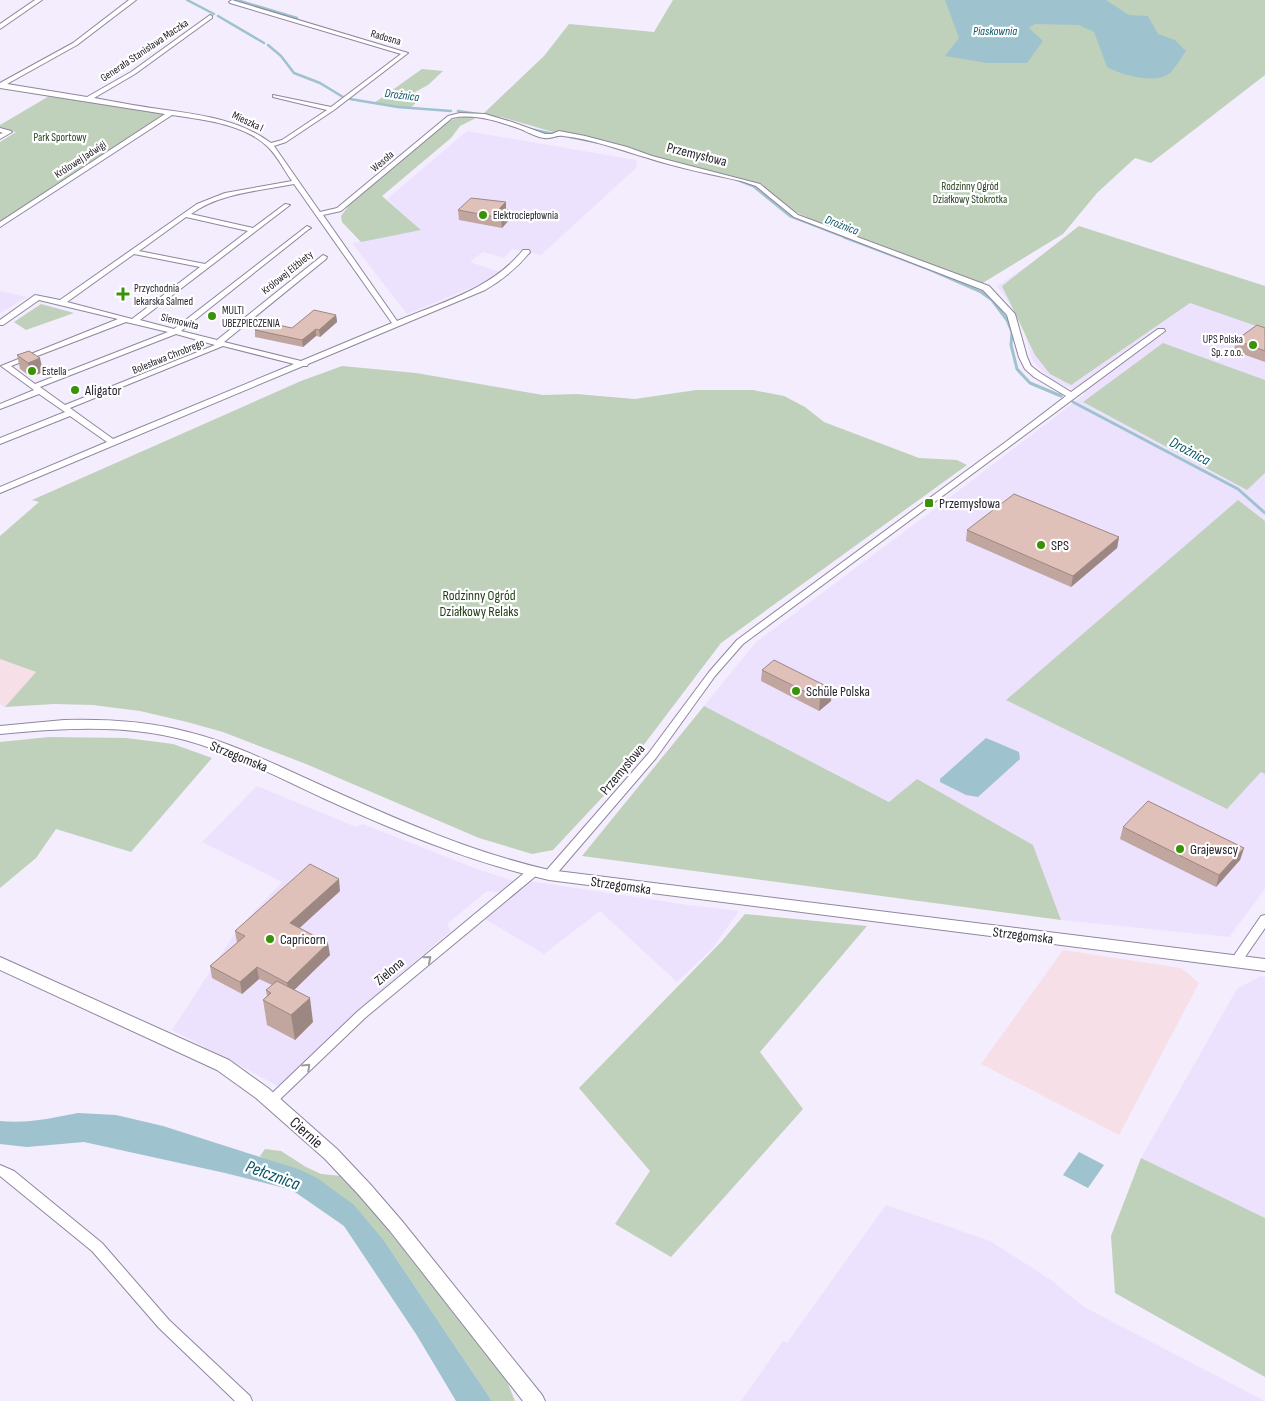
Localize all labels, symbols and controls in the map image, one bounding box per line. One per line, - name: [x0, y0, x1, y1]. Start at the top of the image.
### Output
- street label: Generała Stanisława Maczka: [98, 16, 191, 85]
- water label: Piaskownia: [973, 24, 1017, 39]
- street label: Radosna: [369, 27, 403, 48]
- water label: Drożnica: [384, 86, 420, 105]
- street label: Mieszka I: [230, 109, 266, 134]
- park label: Park Sportowy: [33, 131, 87, 144]
- street label: Królowej Jadwigi: [52, 138, 109, 181]
- street label: Przemysłowa: [665, 139, 729, 170]
- street label: Wesoła: [368, 148, 397, 175]
- park label: Rodzinny Ogród Działkowy Stokrotka: [933, 180, 1007, 206]
- marker: Elektrociepłownia: [477, 209, 489, 221]
- place label: Elektrociepłownia: [493, 209, 558, 222]
- water label: Drożnica: [823, 212, 861, 239]
- street label: Królowej Elżbiety: [259, 247, 316, 297]
- place label: Przychodnia lekarska Salmed: [134, 282, 194, 308]
- marker: Przychodnia lekarska Salmed: [116, 287, 130, 301]
- place label: MULTI UBEZPIECZENIA: [222, 304, 280, 330]
- marker: MULTI UBEZPIECZENIA: [206, 310, 218, 322]
- street label: Siemowita: [160, 311, 200, 332]
- place label: UPS Polska Sp. z o.o.: [1203, 333, 1243, 359]
- street label: Bolesława Chrobrego: [130, 336, 207, 377]
- marker: UPS Polska Sp. z o.o.: [1247, 339, 1259, 351]
- marker: Estella: [26, 365, 38, 377]
- place label: Estella: [42, 365, 67, 378]
- place label: Aligator: [84, 382, 121, 399]
- marker: Aligator: [69, 384, 81, 396]
- water label: Drożnica: [1166, 433, 1213, 470]
- place label: Przemysłowa: [939, 495, 1000, 512]
- marker: Przemysłowa: [923, 497, 935, 509]
- place label: SPS: [1051, 537, 1069, 554]
- marker: SPS: [1035, 539, 1047, 551]
- park label: Rodzinny Ogród Działkowy Relaks: [440, 587, 518, 620]
- place label: Schüle Polska: [806, 683, 870, 700]
- marker: Schüle Polska: [790, 685, 802, 697]
- street label: Strzegomska: [207, 737, 270, 776]
- street label: Przemysłowa: [596, 740, 649, 798]
- place label: Grajewscy: [1190, 841, 1239, 858]
- marker: Grajewscy: [1174, 843, 1186, 855]
- street label: Strzegomska: [590, 873, 652, 898]
- street label: Strzegomska: [992, 923, 1054, 948]
- place label: Capricorn: [280, 931, 326, 948]
- marker: Capricorn: [264, 933, 276, 945]
- street label: Zielona: [371, 954, 408, 989]
- one-way arrow: [422, 956, 431, 965]
- one-way arrow: [301, 1064, 310, 1073]
- street label: Ciernie: [286, 1113, 326, 1153]
- water label: Pełcznica: [243, 1156, 303, 1195]

